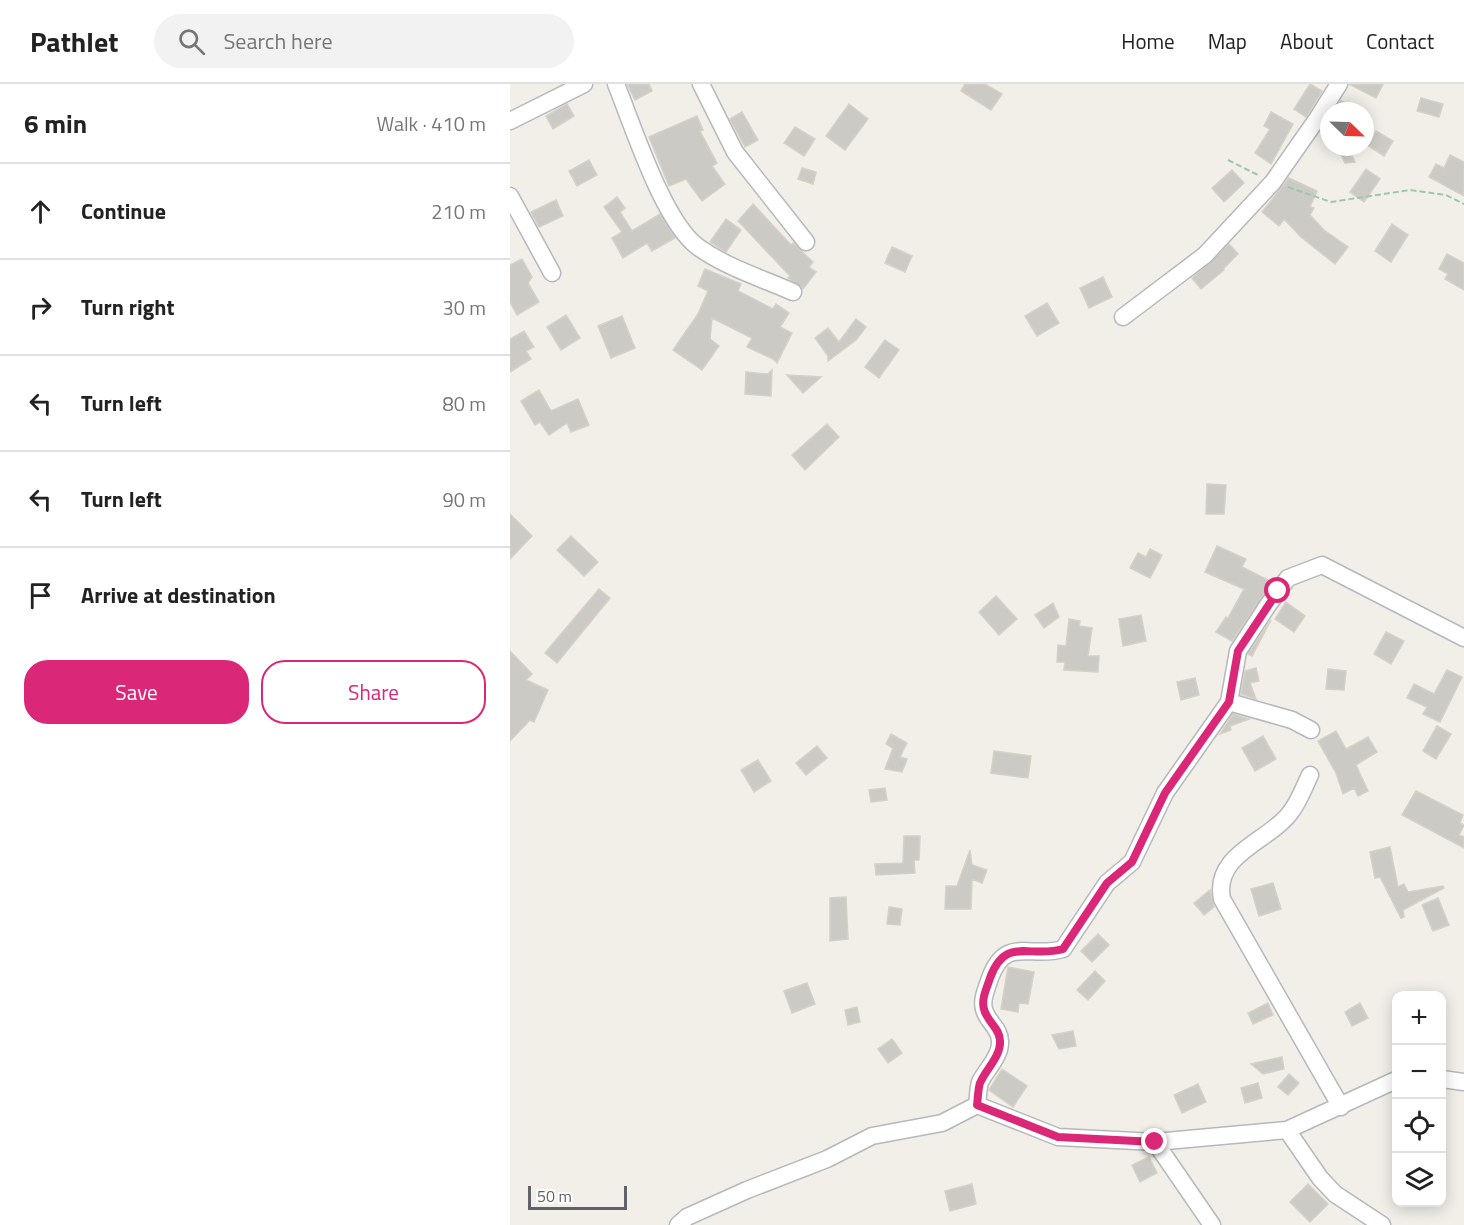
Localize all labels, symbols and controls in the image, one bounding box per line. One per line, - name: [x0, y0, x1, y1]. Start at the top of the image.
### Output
- search box: [154, 14, 574, 68]
- text: Pathlet: [30, 20, 118, 63]
- text: Search here: [223, 24, 333, 58]
- icon: search: [175, 25, 208, 58]
- text: Home: [1121, 25, 1175, 57]
- text: Map: [1208, 25, 1247, 57]
- text: About: [1280, 25, 1333, 57]
- text: Contact: [1366, 25, 1434, 57]
- north arrow: [1320, 102, 1374, 156]
- text: 6 min: [24, 104, 87, 143]
- text: Walk · 410 m: [377, 108, 486, 139]
- text: Continue: [81, 194, 166, 228]
- icon: ahead: [24, 195, 57, 228]
- text: 210 m: [431, 196, 486, 227]
- text: Turn right: [81, 290, 175, 324]
- icon: right: [24, 291, 57, 324]
- text: 30 m: [442, 292, 486, 323]
- text: Turn left: [81, 386, 162, 420]
- icon: left: [24, 387, 57, 420]
- text: 80 m: [442, 388, 486, 419]
- text: Turn left: [81, 482, 162, 516]
- icon: left: [24, 483, 57, 516]
- text: 90 m: [442, 484, 486, 515]
- route start: [1264, 577, 1290, 603]
- text: Arrive at destination: [81, 578, 276, 612]
- icon: arrive: [24, 579, 57, 612]
- button: Save: [24, 660, 249, 724]
- button: Share: [261, 660, 486, 724]
- map controls: [1392, 991, 1446, 1207]
- button: +: [1392, 991, 1446, 1045]
- button: −: [1392, 1045, 1446, 1099]
- button: locate: [1392, 1099, 1446, 1153]
- route end: [1141, 1128, 1167, 1154]
- button: layers: [1392, 1153, 1446, 1207]
- scale bar: [528, 1183, 627, 1210]
- text: 50 m: [537, 1184, 572, 1208]

